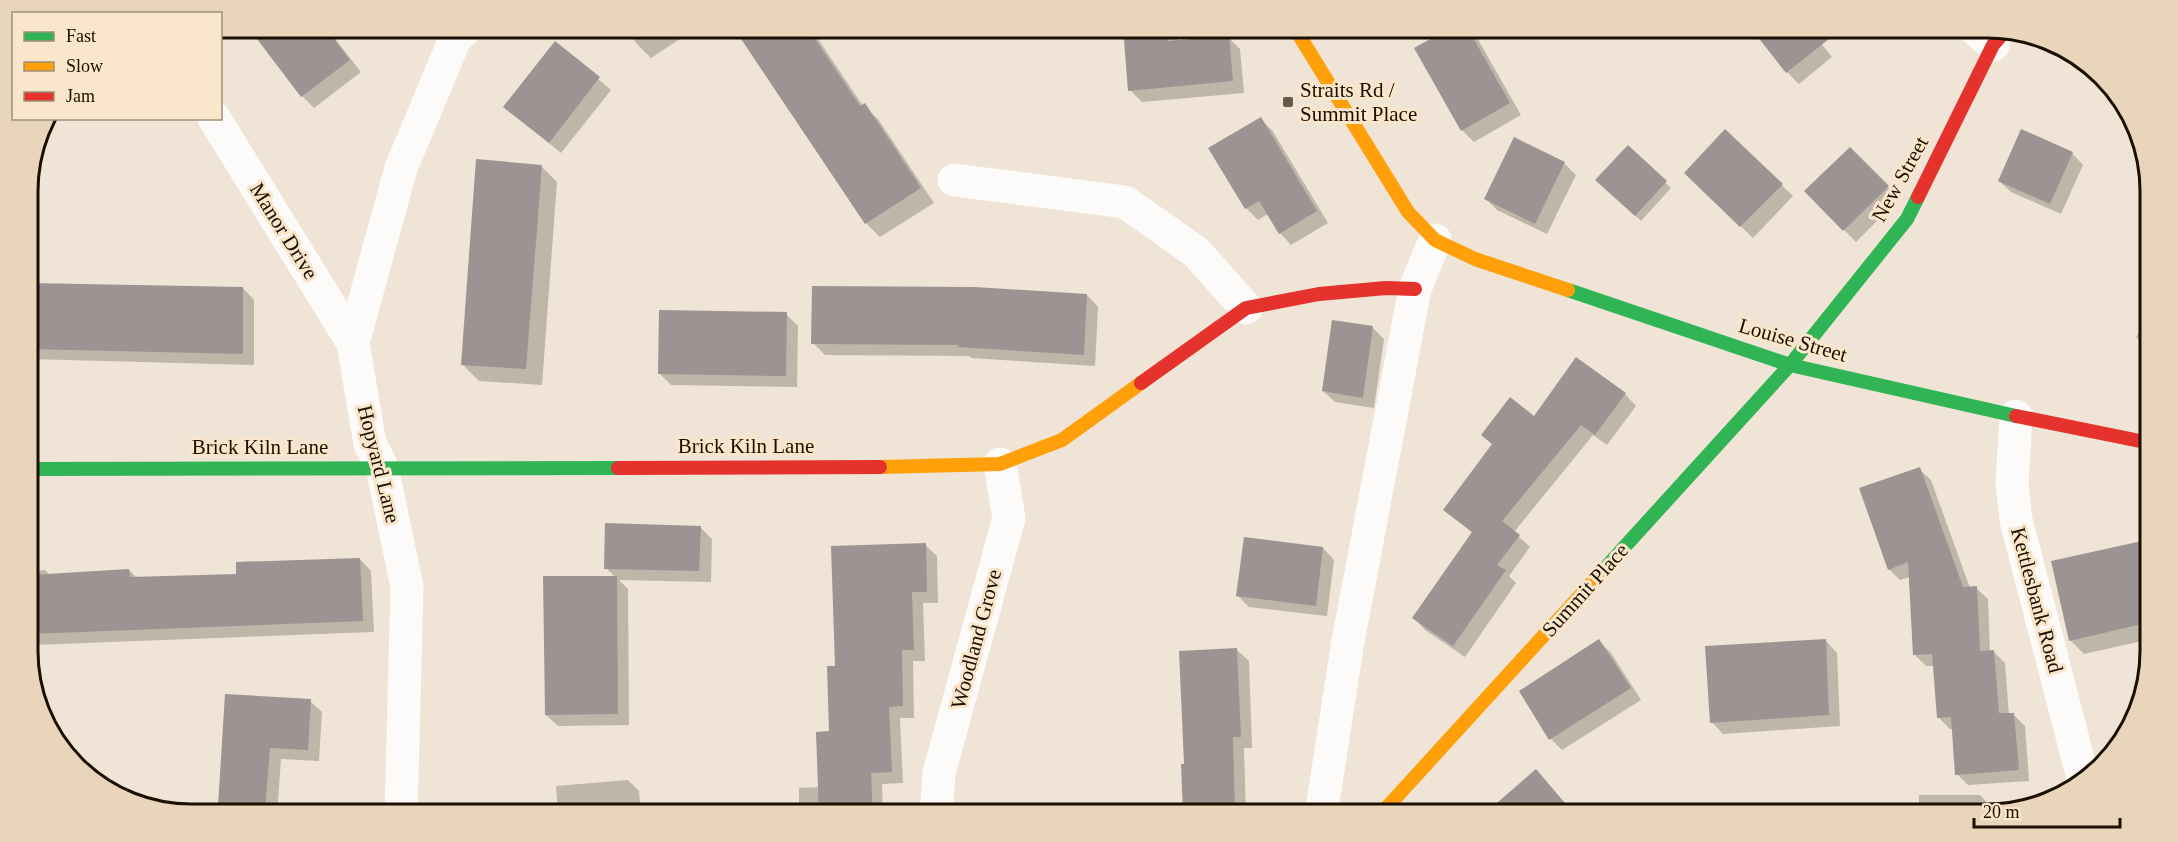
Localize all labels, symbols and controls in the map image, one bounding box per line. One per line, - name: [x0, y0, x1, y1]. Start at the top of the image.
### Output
- legend: [12, 12, 222, 120]
- text: Fast: [66, 26, 96, 46]
- text: Slow: [66, 56, 103, 76]
- place label: Straits Rd / Summit Place: [1300, 78, 1417, 126]
- text: Jam: [66, 86, 95, 106]
- marker: Straits Rd / Summit Place: [1281, 95, 1295, 109]
- street label: New Street: [1867, 132, 1933, 226]
- street label: Manor Drive: [245, 178, 323, 284]
- street label: Louise Street: [1736, 313, 1850, 367]
- street label: Hopyard Lane: [353, 403, 405, 525]
- street label: Brick Kiln Lane: [678, 434, 814, 458]
- street label: Brick Kiln Lane: [192, 435, 328, 459]
- street label: Kettlesbank Road: [2006, 525, 2068, 676]
- street label: Summit Place: [1537, 538, 1633, 642]
- street label: Woodland Grove: [946, 567, 1006, 711]
- scale bar: [1974, 791, 2120, 829]
- text: 20 m: [1983, 802, 2020, 822]

